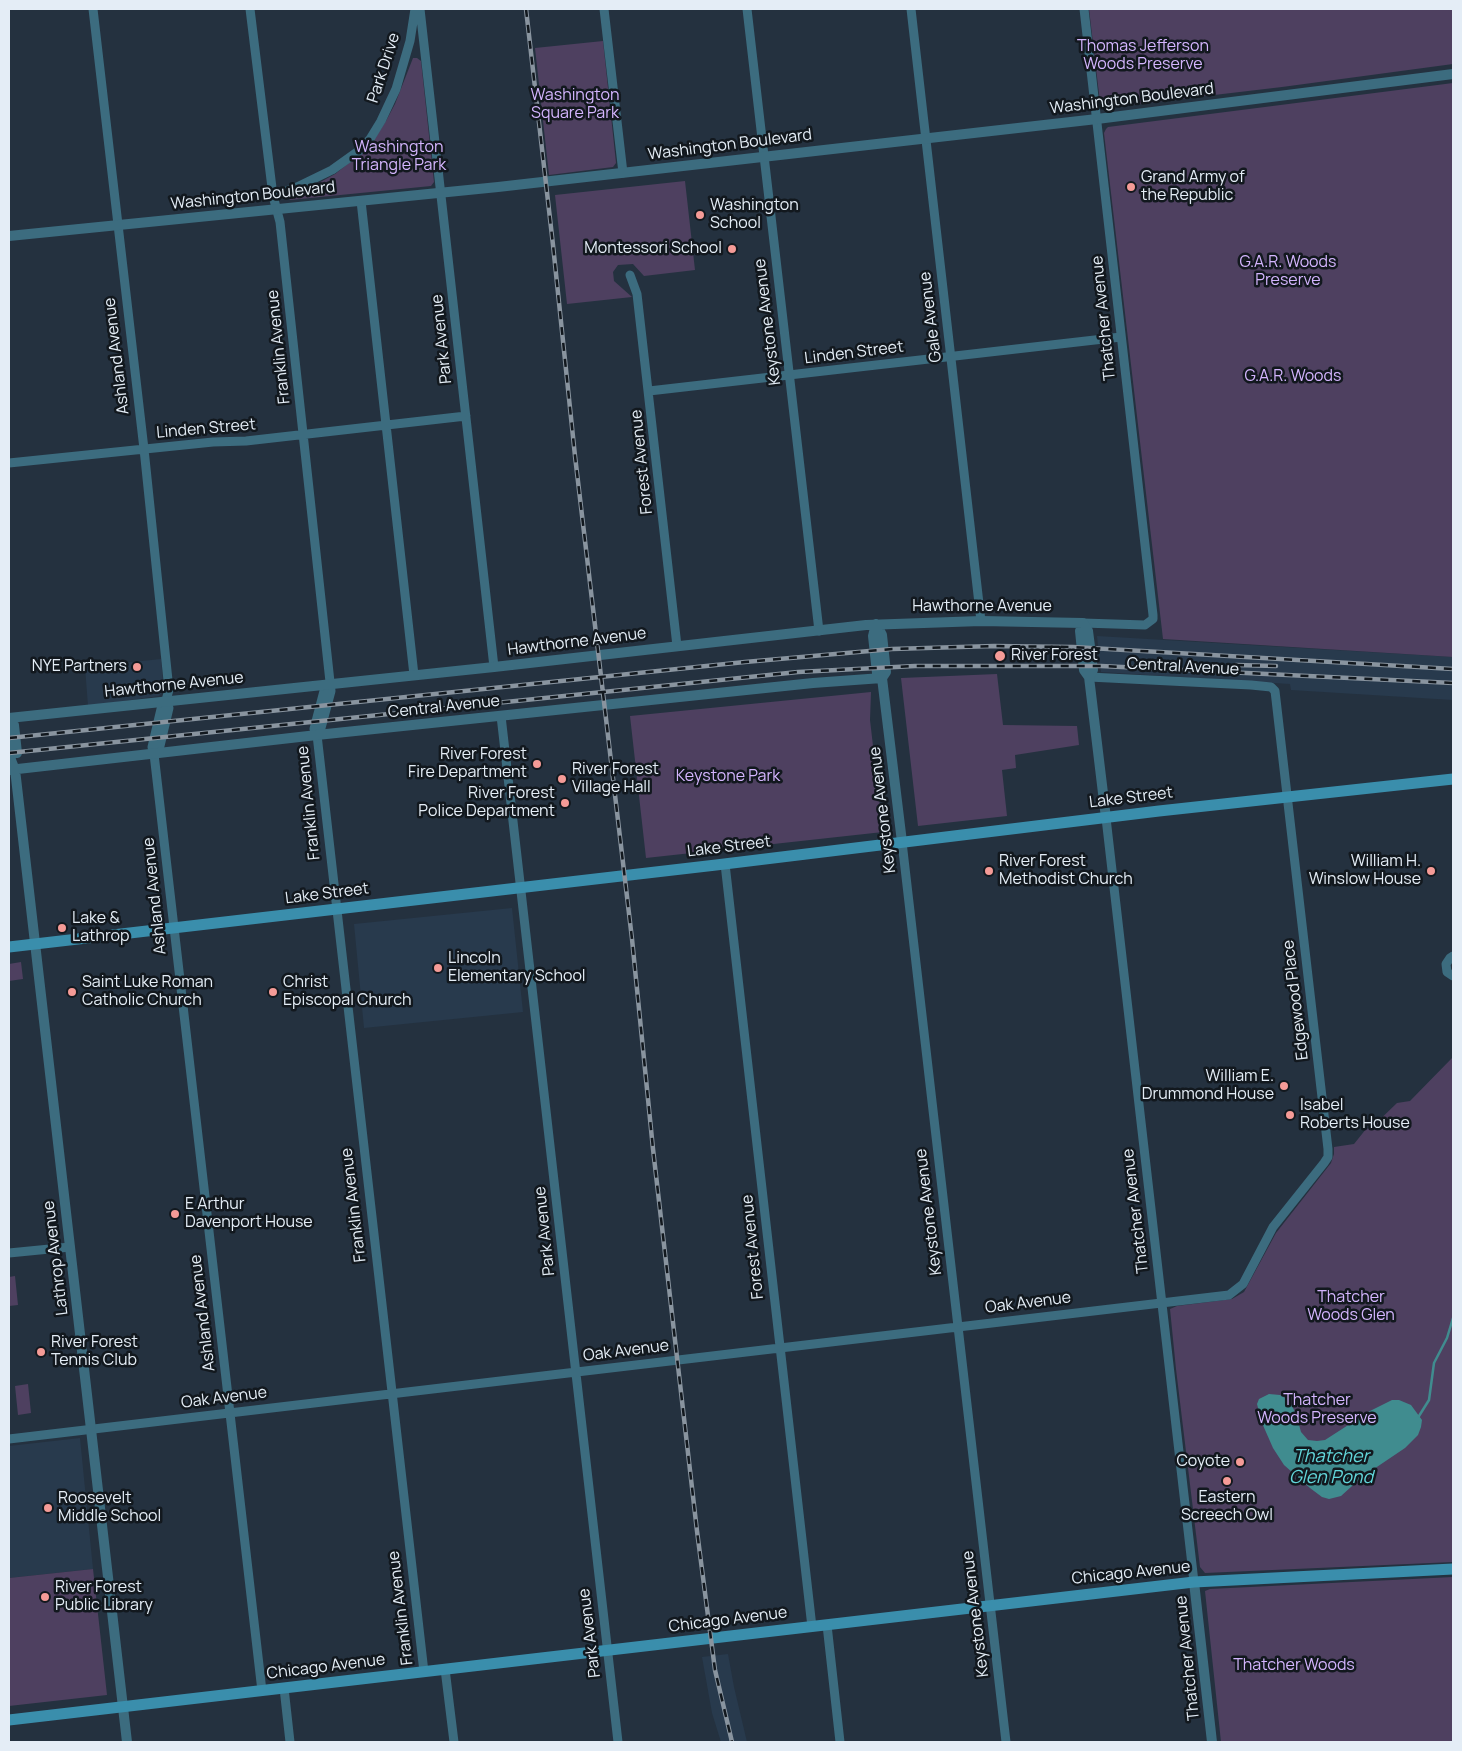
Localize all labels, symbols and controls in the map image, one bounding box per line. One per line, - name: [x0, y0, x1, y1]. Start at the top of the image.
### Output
- street label: Park Drive: [364, 31, 404, 105]
- park label: Thomas Jefferson Woods Preserve: [1077, 37, 1209, 75]
- street label: Washington Boulevard: [1049, 79, 1215, 119]
- park label: Washington Square Park: [531, 86, 619, 124]
- street label: Washington Boulevard: [647, 125, 813, 165]
- park label: Washington Triangle Park: [352, 138, 446, 176]
- place label: Grand Army of the Republic: [1141, 168, 1245, 206]
- street label: Washington Boulevard: [170, 178, 336, 214]
- marker: Grand Army of the Republic: [1125, 181, 1137, 193]
- place label: Washington School: [710, 196, 799, 234]
- marker: Washington School: [694, 209, 706, 221]
- place label: Montessori School: [584, 239, 722, 259]
- marker: Montessori School: [726, 243, 738, 255]
- park label: G.A.R. Woods Preserve: [1240, 253, 1336, 291]
- street label: Thatcher Avenue: [1088, 255, 1120, 381]
- street label: Keystone Avenue: [751, 258, 785, 386]
- street label: Gale Avenue: [916, 271, 946, 363]
- street label: Franklin Avenue: [263, 289, 295, 405]
- street label: Park Avenue: [428, 293, 456, 385]
- street label: Ashland Avenue: [100, 296, 134, 416]
- street label: Linden Street: [803, 337, 905, 369]
- park label: G.A.R. Woods: [1245, 367, 1341, 387]
- street label: Forest Avenue: [627, 409, 657, 515]
- street label: Linden Street: [156, 415, 256, 443]
- street label: Hawthorne Avenue: [912, 597, 1052, 617]
- street label: Hawthorne Avenue: [506, 624, 648, 660]
- place label: River Forest: [1011, 646, 1098, 666]
- marker: River Forest: [993, 649, 1007, 663]
- street label: Central Avenue: [1126, 654, 1240, 680]
- place label: NYE Partners: [32, 657, 127, 677]
- marker: NYE Partners: [131, 661, 143, 673]
- street label: Hawthorne Avenue: [104, 668, 244, 702]
- street label: Central Avenue: [387, 692, 501, 722]
- street label: Franklin Avenue: [293, 745, 325, 861]
- place label: River Forest Fire Department: [408, 745, 527, 783]
- street label: Keystone Avenue: [866, 746, 900, 874]
- marker: River Forest Fire Department: [531, 758, 543, 770]
- place label: River Forest Village Hall: [572, 760, 659, 798]
- park label: Keystone Park: [676, 767, 780, 787]
- marker: River Forest Village Hall: [556, 773, 568, 785]
- street label: Lake Street: [1088, 783, 1174, 813]
- place label: River Forest Police Department: [418, 784, 555, 822]
- marker: River Forest Police Department: [559, 797, 571, 809]
- street label: Lake Street: [686, 832, 772, 862]
- street label: Ashland Avenue: [139, 837, 171, 955]
- place label: River Forest Methodist Church: [999, 852, 1133, 890]
- place label: William H. Winslow House: [1309, 852, 1421, 890]
- marker: River Forest Methodist Church: [983, 865, 995, 877]
- marker: William H. Winslow House: [1425, 865, 1437, 877]
- street label: Lake Street: [284, 879, 370, 909]
- place label: Lake & Lathrop: [72, 909, 130, 947]
- marker: Lake & Lathrop: [56, 922, 68, 934]
- street label: Edgewood Place: [1279, 939, 1313, 1061]
- place label: Lincoln Elementary School: [448, 949, 586, 987]
- marker: Lincoln Elementary School: [432, 962, 444, 974]
- place label: Saint Luke Roman Catholic Church: [82, 973, 213, 1011]
- place label: Christ Episcopal Church: [283, 973, 412, 1011]
- marker: Saint Luke Roman Catholic Church: [66, 986, 78, 998]
- marker: Christ Episcopal Church: [267, 986, 279, 998]
- place label: William E. Drummond House: [1142, 1067, 1274, 1105]
- marker: William E. Drummond House: [1278, 1080, 1290, 1092]
- place label: Isabel Roberts House: [1300, 1096, 1410, 1134]
- marker: Isabel Roberts House: [1284, 1109, 1296, 1121]
- street label: Franklin Avenue: [337, 1147, 371, 1263]
- street label: Keystone Avenue: [912, 1148, 946, 1276]
- street label: Thatcher Avenue: [1119, 1148, 1153, 1274]
- street label: Park Avenue: [531, 1185, 559, 1277]
- street label: Forest Avenue: [738, 1194, 768, 1300]
- place label: E Arthur Davenport House: [185, 1195, 313, 1233]
- street label: Lathrop Avenue: [39, 1200, 73, 1316]
- marker: E Arthur Davenport House: [169, 1208, 181, 1220]
- street label: Ashland Avenue: [186, 1253, 220, 1373]
- street label: Oak Avenue: [984, 1288, 1072, 1318]
- park label: Thatcher Woods Glen: [1307, 1288, 1395, 1326]
- place label: River Forest Tennis Club: [51, 1333, 138, 1371]
- street label: Oak Avenue: [582, 1336, 670, 1366]
- marker: River Forest Tennis Club: [35, 1346, 47, 1358]
- street label: Oak Avenue: [180, 1383, 268, 1413]
- park label: Thatcher Woods Preserve: [1257, 1391, 1377, 1429]
- water label: Thatcher Glen Pond: [1289, 1446, 1373, 1488]
- place label: Coyote: [1176, 1452, 1230, 1472]
- marker: Coyote: [1234, 1456, 1246, 1468]
- marker: Eastern Screech Owl: [1221, 1475, 1233, 1487]
- place label: Eastern Screech Owl: [1181, 1488, 1273, 1526]
- place label: Roosevelt Middle School: [58, 1489, 161, 1527]
- marker: Roosevelt Middle School: [42, 1502, 54, 1514]
- street label: Franklin Avenue: [384, 1550, 418, 1666]
- street label: Keystone Avenue: [959, 1550, 993, 1678]
- street label: Chicago Avenue: [1071, 1557, 1191, 1589]
- place label: River Forest Public Library: [55, 1578, 153, 1616]
- street label: Park Avenue: [575, 1587, 605, 1679]
- marker: River Forest Public Library: [39, 1591, 51, 1603]
- street label: Thatcher Avenue: [1172, 1595, 1204, 1721]
- street label: Chicago Avenue: [668, 1603, 788, 1637]
- street label: Chicago Avenue: [266, 1650, 386, 1684]
- park label: Thatcher Woods: [1233, 1656, 1355, 1676]

